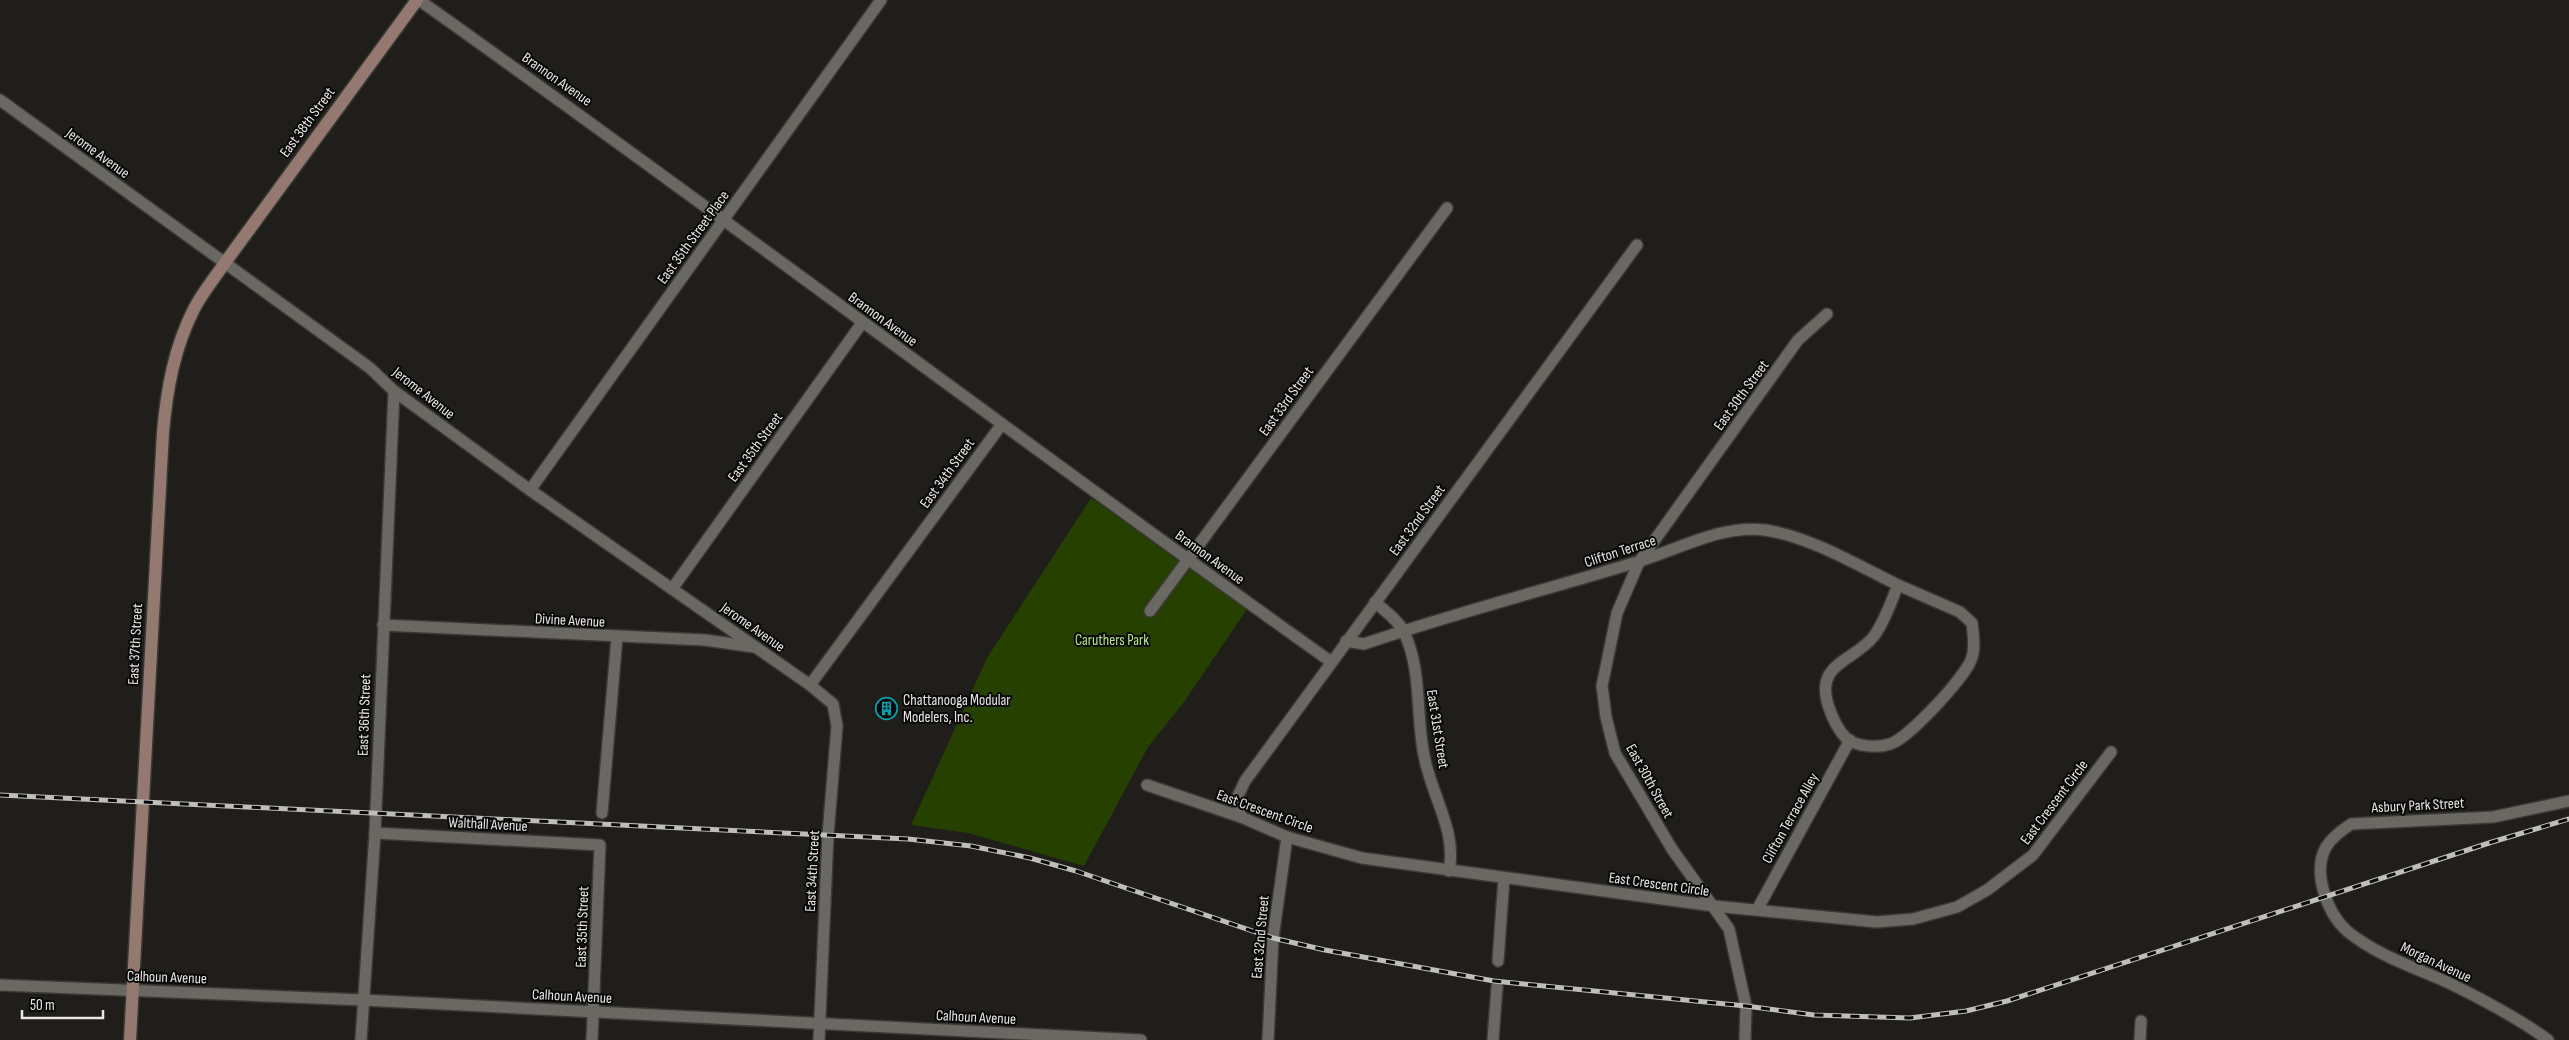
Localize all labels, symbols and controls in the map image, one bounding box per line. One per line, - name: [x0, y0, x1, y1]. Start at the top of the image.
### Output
- street label: Brannon Avenue: [518, 48, 595, 110]
- street label: East 38th Street: [276, 83, 339, 161]
- street label: Jerome Avenue: [61, 123, 133, 183]
- street label: East 35th Street Place: [653, 187, 734, 288]
- street label: Brannon Avenue: [844, 288, 921, 351]
- street label: East 30th Street: [1710, 356, 1773, 434]
- street label: Jerome Avenue: [388, 362, 459, 424]
- street label: East 33rd Street: [1255, 363, 1318, 440]
- street label: East 35th Street: [724, 408, 787, 486]
- street label: East 34th Street: [916, 434, 979, 512]
- street label: East 32nd Street: [1385, 481, 1450, 560]
- street label: Brannon Avenue: [1171, 526, 1248, 589]
- street label: Clifton Terrace: [1582, 531, 1658, 572]
- street label: Jerome Avenue: [716, 598, 789, 656]
- street label: East 37th Street: [124, 602, 147, 685]
- street label: Divine Avenue: [534, 609, 606, 632]
- park label: Caruthers Park: [1075, 631, 1149, 650]
- street label: East 36th Street: [354, 673, 375, 756]
- street label: East 31st Street: [1422, 688, 1453, 770]
- place label: Chattanooga Modular Modelers, Inc.: [903, 691, 1011, 727]
- building icon: Chattanooga Modular Modelers, Inc.: [875, 697, 899, 721]
- street label: East 30th Street: [1621, 741, 1678, 822]
- street label: East Crescent Circle: [2016, 756, 2092, 848]
- street label: Clifton Terrace Alley: [1758, 770, 1823, 867]
- street label: East Crescent Circle: [1214, 785, 1316, 838]
- street label: Asbury Park Street: [2370, 794, 2465, 817]
- street label: Walthall Avenue: [448, 813, 528, 836]
- street label: East 34th Street: [801, 829, 824, 912]
- street label: East Crescent Circle: [1608, 868, 1710, 901]
- street label: East 35th Street: [572, 886, 593, 968]
- street label: East 32nd Street: [1247, 894, 1274, 979]
- street label: Morgan Avenue: [2397, 938, 2474, 987]
- street label: Calhoun Avenue: [127, 967, 207, 988]
- street label: Calhoun Avenue: [532, 985, 612, 1008]
- scale bar: [22, 988, 104, 1020]
- text: 50 m: [30, 996, 55, 1015]
- street label: Calhoun Avenue: [936, 1006, 1016, 1029]

